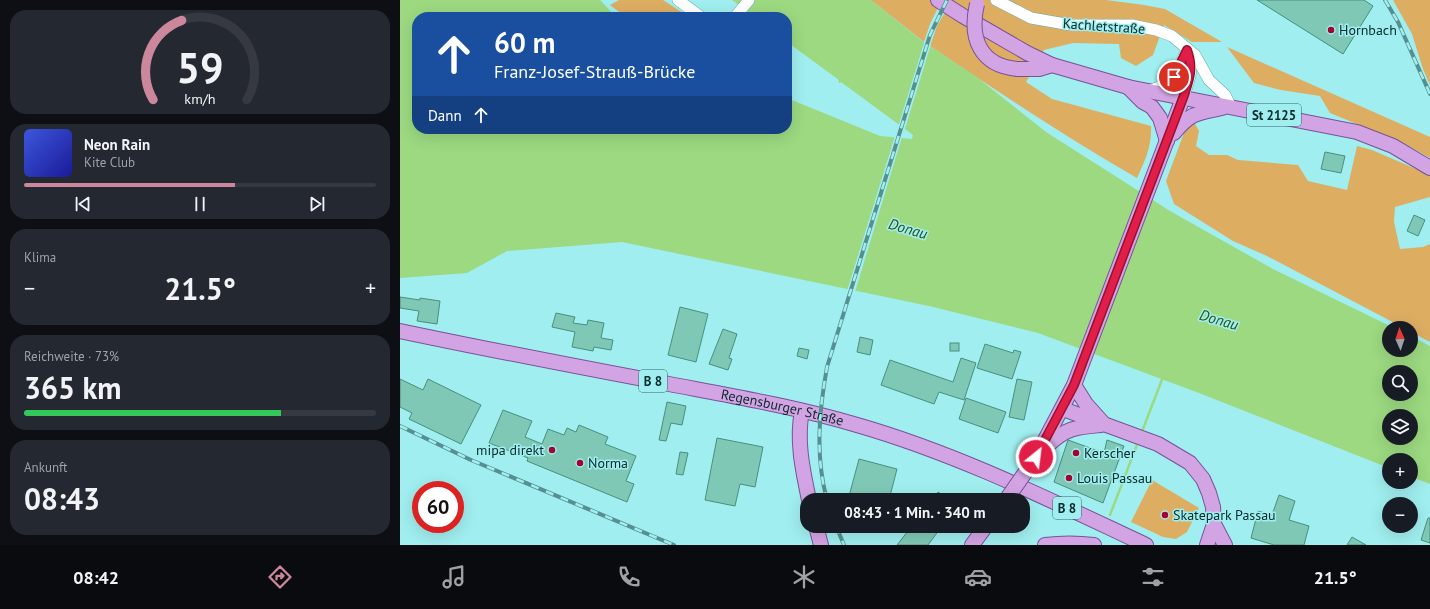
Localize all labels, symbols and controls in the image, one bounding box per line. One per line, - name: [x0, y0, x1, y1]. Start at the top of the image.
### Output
- street label: Kachletstraße: [1062, 14, 1146, 38]
- place label: Hornbach: [1339, 21, 1397, 39]
- text: 60 m: [494, 24, 555, 61]
- marker: Hornbach: [1326, 25, 1336, 35]
- icon: ahead: [428, 28, 480, 80]
- text: 59: [176, 41, 224, 94]
- text: Franz-Josef-Strauß-Brücke: [494, 60, 695, 83]
- pin: [1157, 60, 1191, 94]
- icon: arrive: [1163, 66, 1185, 88]
- text: km/h: [184, 89, 216, 108]
- icon: ahead: [470, 104, 492, 126]
- road number: St 2125: [1247, 104, 1301, 126]
- text: Dann: [428, 106, 462, 125]
- text: Neon Rain: [84, 135, 150, 154]
- text: Kite Club: [84, 154, 135, 171]
- icon: previous: [72, 193, 94, 215]
- icon: pause: [189, 193, 211, 215]
- icon: next: [306, 193, 328, 215]
- water label: Donau: [886, 214, 930, 243]
- text: Klima: [24, 249, 56, 266]
- text: 21.5°: [164, 269, 236, 308]
- text: −: [24, 274, 35, 302]
- text: +: [365, 274, 376, 302]
- water label: Donau: [1197, 305, 1241, 334]
- north arrow: [1382, 321, 1418, 357]
- map controls: [1382, 321, 1418, 533]
- text: Reichweite · 73%: [24, 348, 119, 365]
- button: search: [1382, 365, 1418, 401]
- text: 365 km: [24, 368, 122, 407]
- road number: B 8: [639, 370, 667, 392]
- street label: Regensburger Straße: [720, 385, 846, 430]
- button: layers: [1382, 409, 1418, 445]
- position arrow: [1015, 436, 1057, 478]
- place label: mipa direkt: [476, 441, 544, 459]
- place label: Kerscher: [1084, 444, 1136, 462]
- marker: mipa direkt: [547, 445, 557, 455]
- marker: Kerscher: [1071, 448, 1081, 458]
- button: +: [1382, 453, 1418, 489]
- place label: Norma: [588, 454, 628, 472]
- marker: Norma: [575, 458, 585, 468]
- text: Ankunft: [24, 459, 67, 476]
- place label: Louis Passau: [1077, 469, 1152, 487]
- marker: Louis Passau: [1064, 473, 1074, 483]
- text: 08:43: [24, 479, 100, 518]
- speed limit sign: 60: [412, 481, 464, 533]
- road number: B 8: [1053, 497, 1081, 519]
- button: −: [1382, 497, 1418, 533]
- text: 08:43 · 1 Min. · 340 m: [844, 503, 986, 522]
- place label: Skatepark Passau: [1173, 506, 1276, 524]
- marker: Skatepark Passau: [1160, 510, 1170, 520]
- icon: directions: [266, 563, 294, 591]
- icon: music: [440, 563, 468, 591]
- icon: phone: [615, 563, 643, 591]
- icon: climate: [790, 563, 818, 591]
- icon: car: [964, 563, 992, 591]
- icon: filters: [1139, 563, 1167, 591]
- text: 08:42: [73, 566, 119, 589]
- text: 21.5°: [1314, 566, 1357, 589]

